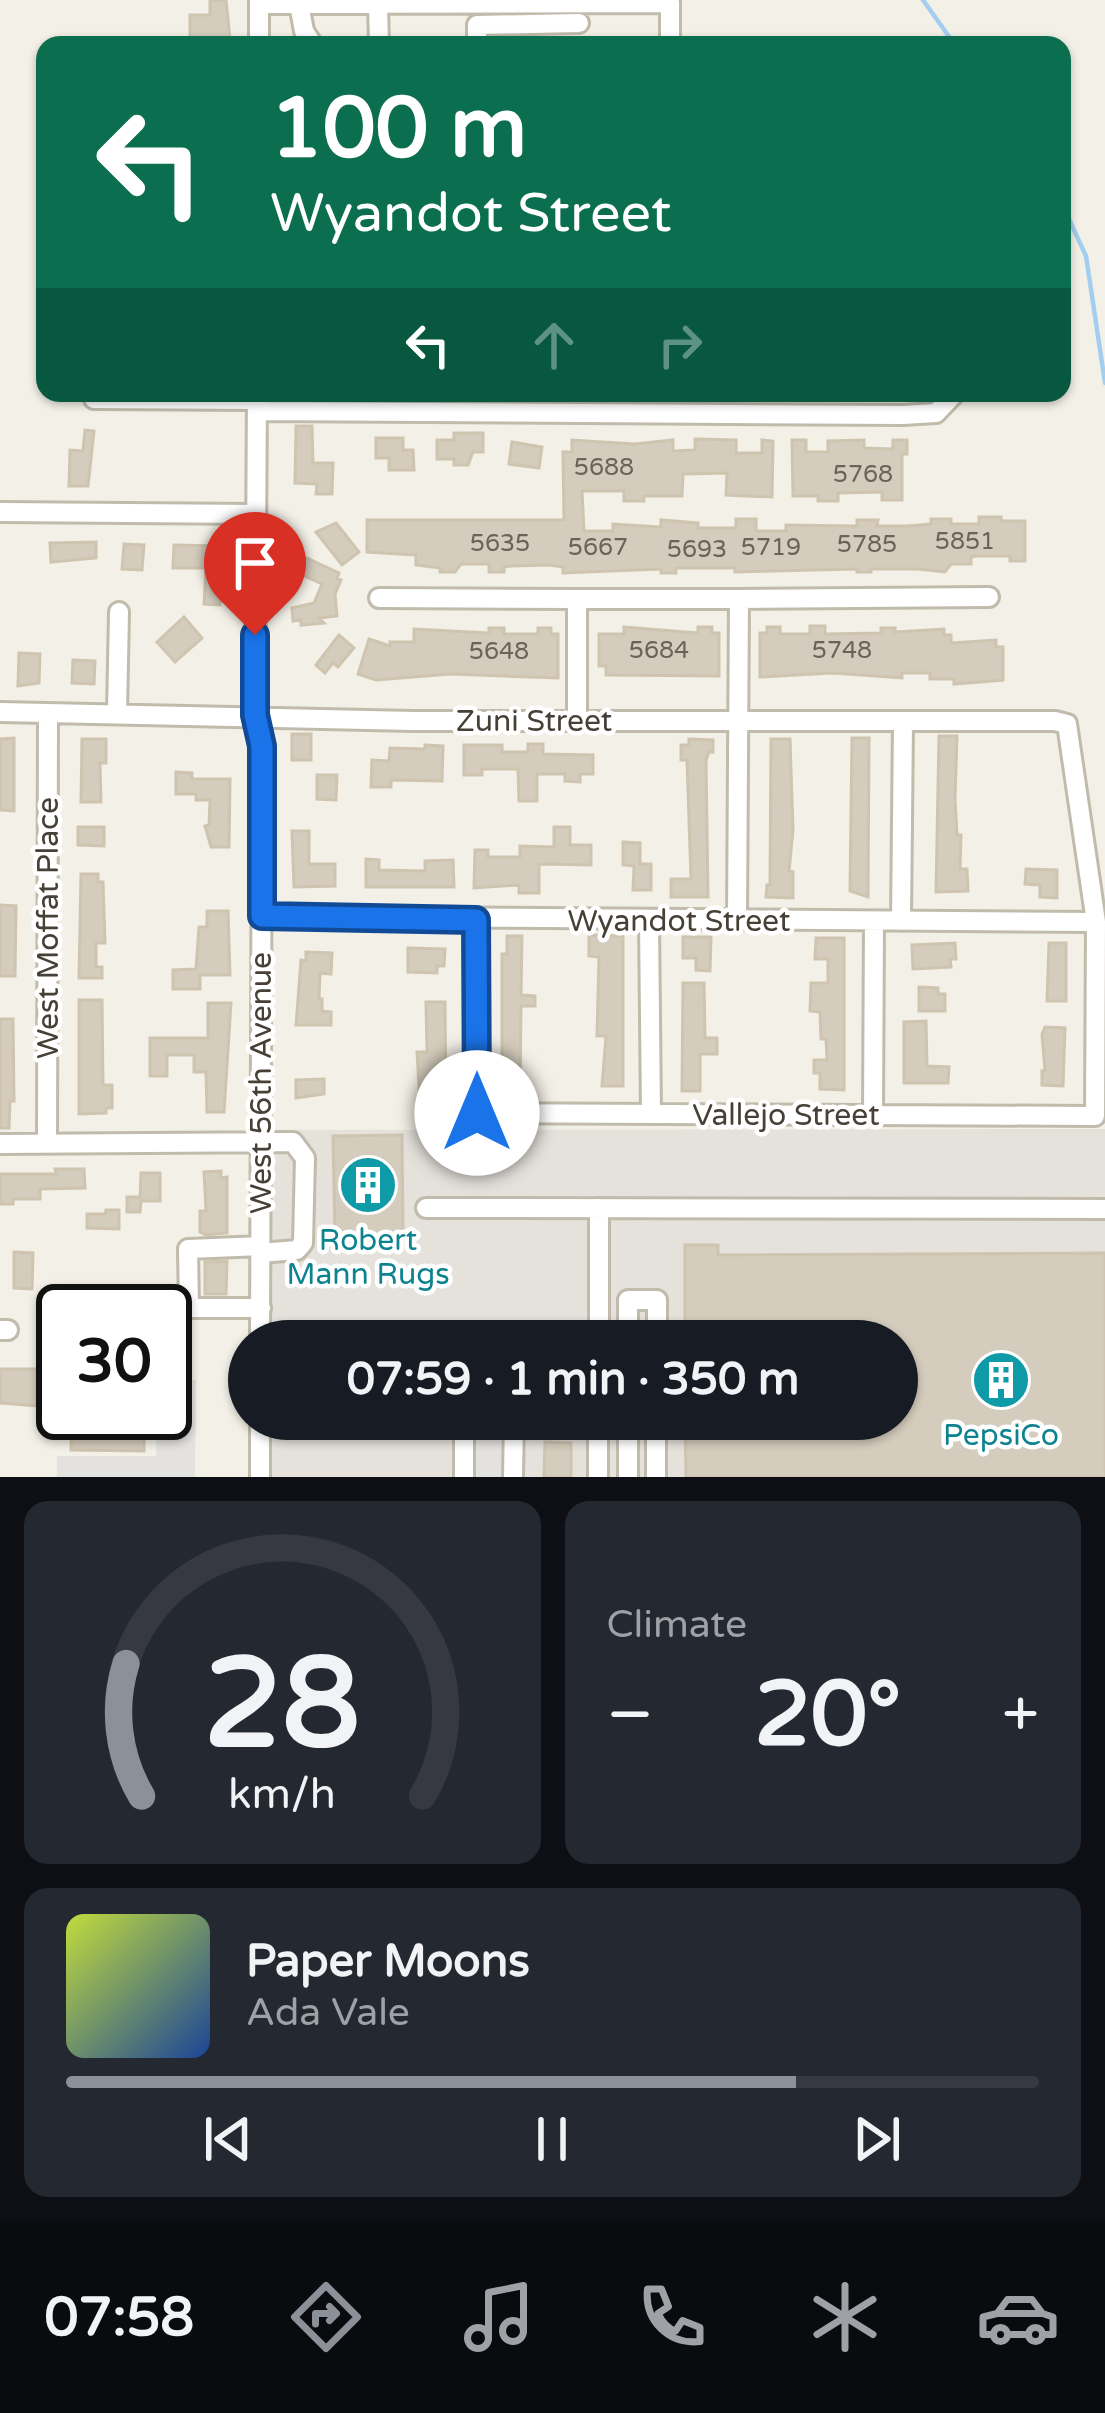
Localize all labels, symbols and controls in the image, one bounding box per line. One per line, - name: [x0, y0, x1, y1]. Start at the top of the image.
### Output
- text: 100 m: [270, 79, 527, 180]
- icon: left: [72, 84, 228, 240]
- text: Wyandot Street: [270, 181, 672, 246]
- icon: left: [395, 312, 461, 378]
- icon: ahead: [521, 312, 587, 378]
- icon: right: [647, 312, 713, 378]
- house number: 5688: [574, 453, 634, 482]
- house number: 5768: [833, 460, 893, 489]
- pin: [204, 512, 306, 635]
- house number: 5851: [935, 527, 995, 556]
- house number: 5635: [470, 529, 530, 558]
- icon: arrive: [222, 530, 288, 596]
- house number: 5785: [837, 530, 897, 559]
- house number: 5667: [568, 533, 628, 562]
- house number: 5719: [741, 533, 801, 562]
- house number: 5693: [667, 535, 727, 564]
- house number: 5684: [629, 636, 689, 665]
- house number: 5748: [812, 636, 872, 665]
- house number: 5648: [469, 637, 529, 666]
- street label: Zuni Street: [456, 703, 612, 740]
- street label: West Moffat Place: [30, 797, 67, 1059]
- street label: Wyandot Street: [567, 903, 791, 940]
- street label: West 56th Avenue: [243, 952, 280, 1214]
- position arrow: [414, 1050, 540, 1176]
- street label: Vallejo Street: [692, 1097, 880, 1134]
- building icon: Robert Mann Rugs: [337, 1154, 399, 1216]
- place label: Robert Mann Rugs: [286, 1222, 450, 1293]
- speed limit sign: 30: [36, 1284, 192, 1440]
- building icon: PepsiCo: [970, 1349, 1032, 1411]
- text: 07:59 · 1 min · 350 m: [347, 1353, 799, 1407]
- place label: PepsiCo: [943, 1417, 1059, 1454]
- text: Climate: [607, 1601, 747, 1648]
- text: 28: [204, 1630, 361, 1781]
- text: 20°: [754, 1661, 901, 1770]
- text: −: [607, 1675, 654, 1755]
- text: +: [1002, 1675, 1039, 1755]
- text: km/h: [228, 1768, 336, 1819]
- text: Paper Moons: [246, 1935, 530, 1989]
- text: Ada Vale: [246, 1989, 410, 2036]
- icon: previous: [195, 2106, 261, 2172]
- icon: pause: [519, 2106, 585, 2172]
- icon: next: [844, 2106, 910, 2172]
- icon: directions: [284, 2275, 368, 2359]
- icon: music: [457, 2275, 541, 2359]
- icon: phone: [630, 2275, 714, 2359]
- icon: climate: [803, 2275, 887, 2359]
- icon: car: [976, 2275, 1060, 2359]
- text: 07:58: [45, 2285, 194, 2350]

